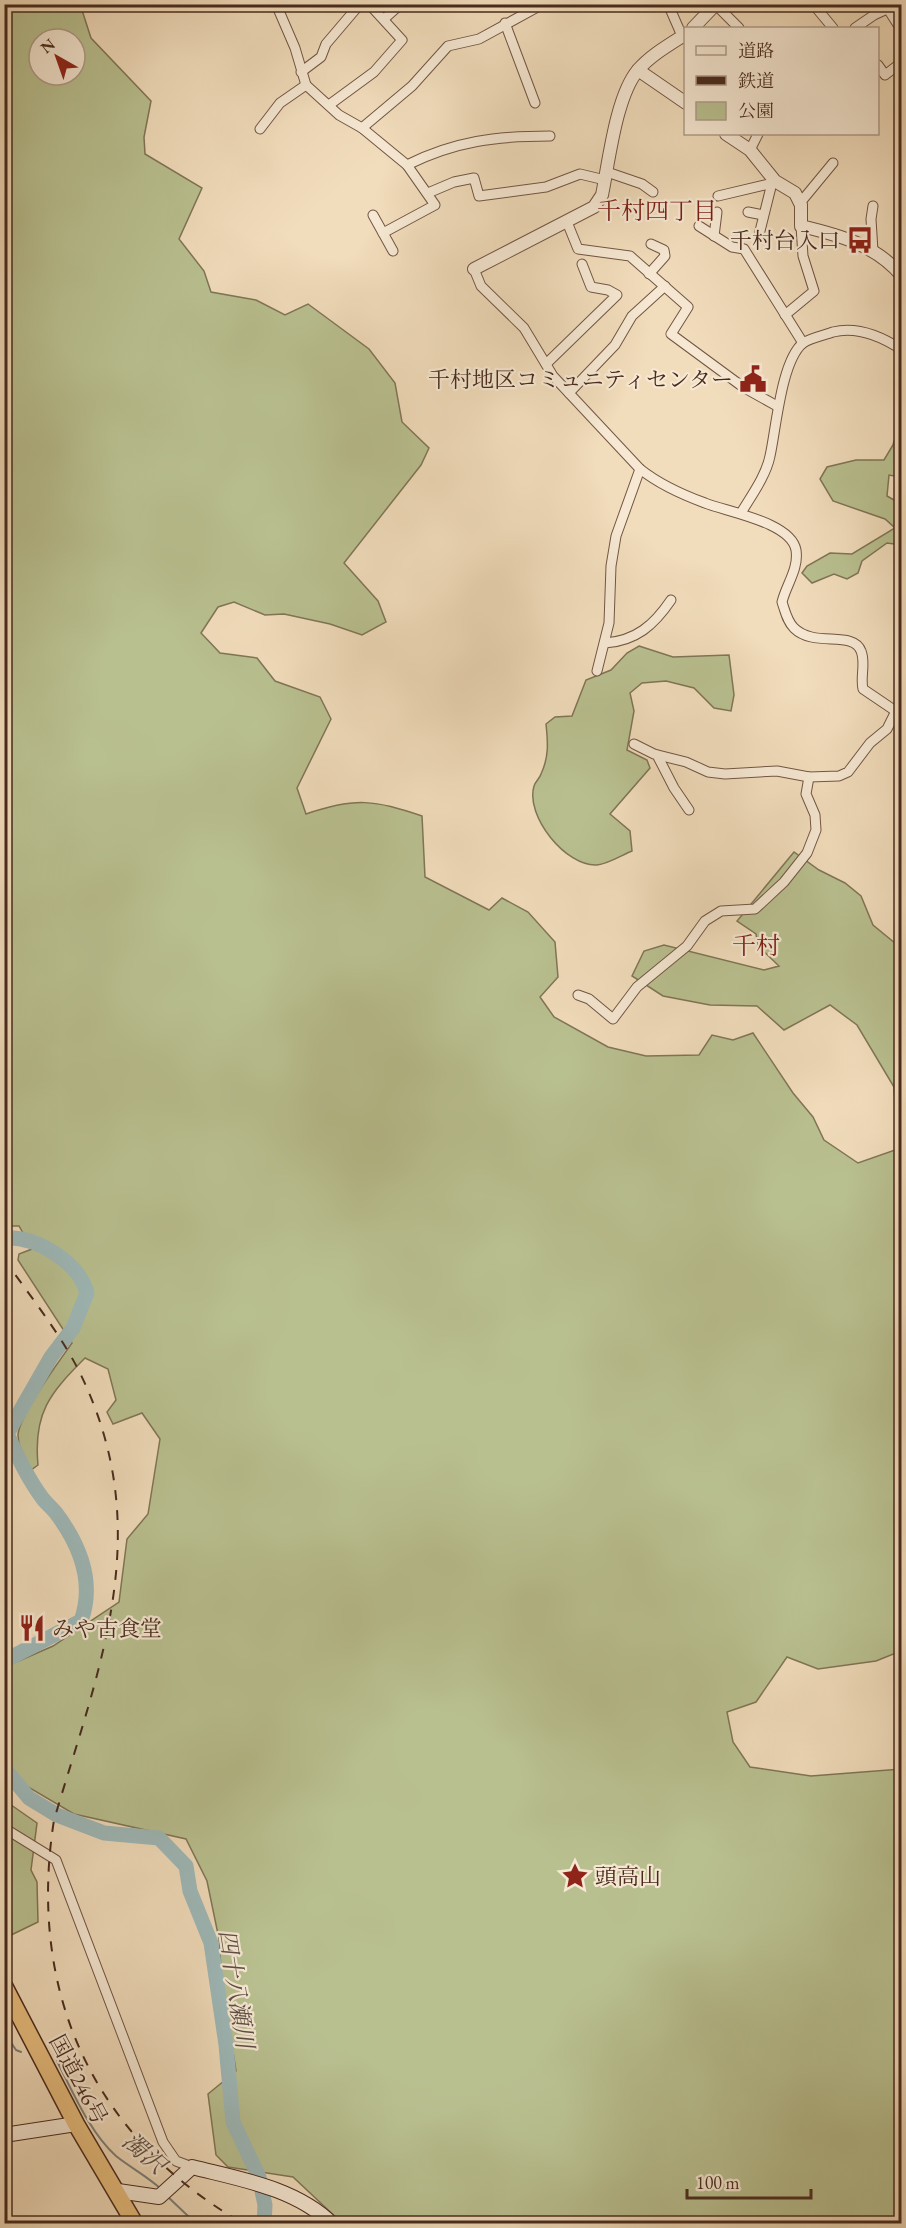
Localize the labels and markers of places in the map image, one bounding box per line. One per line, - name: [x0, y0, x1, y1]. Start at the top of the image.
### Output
- bus stop icon: 千村台入口: [845, 225, 875, 255]
- place label: 千村台入口: [730, 226, 840, 255]
- public building icon: 千村地区コミュニティセンター: [738, 364, 768, 394]
- place label: 千村地区コミュニティセンター: [428, 365, 733, 394]
- restaurant icon: みや古食堂: [17, 1613, 47, 1643]
- place label: みや古食堂: [52, 1614, 162, 1643]
- place icon: 頭高山: [560, 1861, 590, 1891]
- place label: 頭高山: [595, 1862, 661, 1891]

